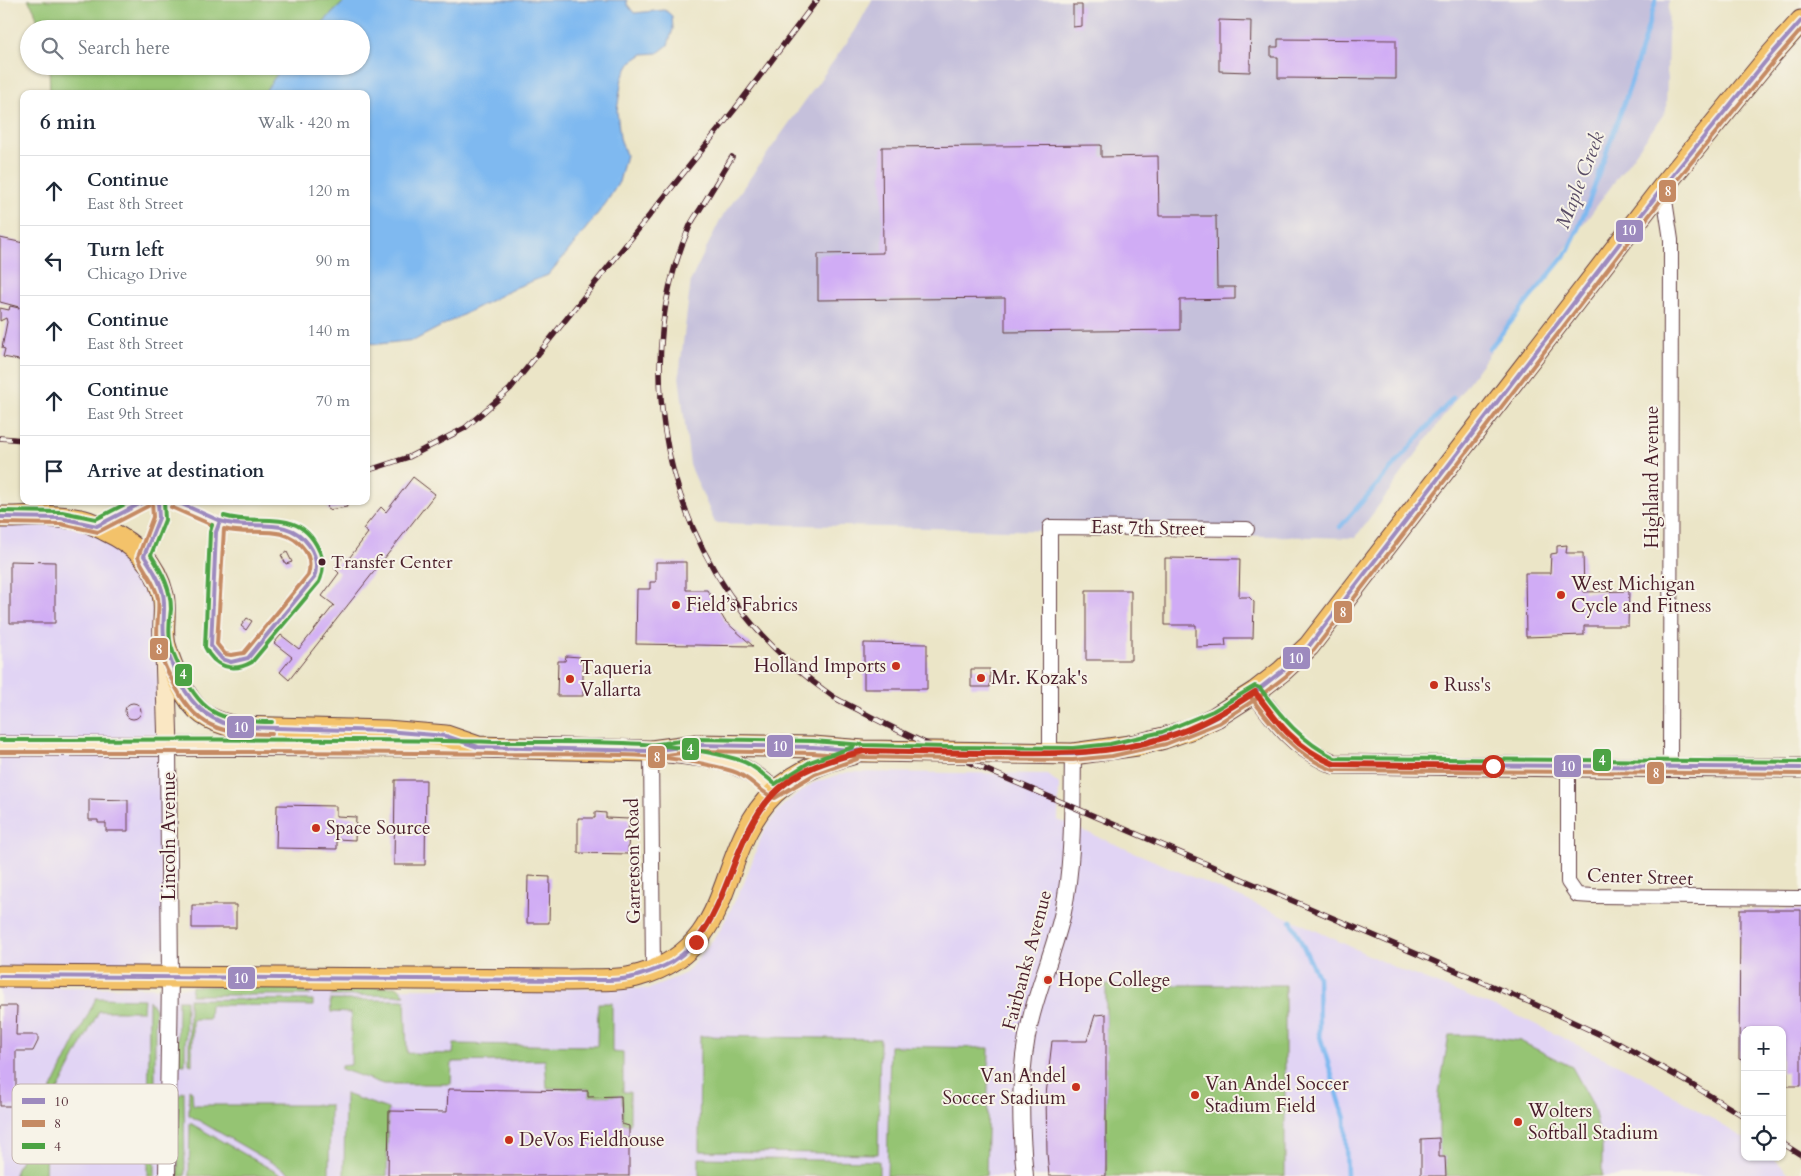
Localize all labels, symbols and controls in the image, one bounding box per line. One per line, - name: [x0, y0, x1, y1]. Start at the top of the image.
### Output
- search box: [20, 20, 370, 75]
- icon: search: [38, 34, 66, 62]
- text: Search here: [78, 35, 170, 61]
- text: 6 min: [40, 108, 96, 137]
- text: Walk · 420 m: [258, 112, 350, 134]
- water label: Maple Creek: [1549, 127, 1611, 232]
- text: Continue: [87, 167, 169, 193]
- icon: ahead: [40, 177, 68, 205]
- line badge: 8: [1658, 179, 1677, 203]
- text: 120 m: [308, 180, 350, 202]
- text: 8: [1664, 182, 1672, 201]
- text: East 8th Street: [87, 193, 183, 215]
- line badge: 10: [1615, 219, 1644, 243]
- text: 10: [1622, 221, 1636, 240]
- text: Turn left: [87, 237, 164, 263]
- icon: left: [40, 247, 68, 275]
- text: 90 m: [316, 250, 350, 272]
- text: Chicago Drive: [87, 263, 187, 285]
- text: Continue: [87, 307, 169, 333]
- icon: ahead: [40, 317, 68, 345]
- text: 140 m: [308, 320, 350, 342]
- text: East 8th Street: [87, 333, 183, 355]
- text: Continue: [87, 377, 169, 403]
- icon: ahead: [40, 387, 68, 415]
- text: 70 m: [316, 390, 350, 412]
- text: East 9th Street: [87, 403, 183, 425]
- street label: Highland Avenue: [1639, 406, 1665, 548]
- icon: arrive: [40, 457, 68, 485]
- text: Arrive at destination: [87, 458, 264, 484]
- street label: East 7th Street: [1091, 514, 1205, 542]
- place label: Transfer Center: [331, 550, 453, 575]
- marker: Transfer Center: [317, 557, 327, 567]
- place label: West Michigan Cycle and Fitness: [1570, 571, 1711, 619]
- marker: West Michigan Cycle and Fitness: [1555, 589, 1567, 601]
- place label: Field’s Fabrics: [686, 592, 798, 618]
- marker: Field’s Fabrics: [670, 599, 682, 611]
- line badge: 8: [1333, 600, 1353, 624]
- text: 8: [1339, 603, 1347, 622]
- line badge: 8: [149, 637, 169, 661]
- text: 8: [155, 640, 163, 659]
- line badge: 10: [1282, 646, 1311, 670]
- text: 10: [1289, 649, 1303, 668]
- place label: Holland Imports: [754, 653, 886, 679]
- place label: Taqueria Vallarta: [580, 655, 652, 703]
- marker: Holland Imports: [890, 660, 902, 672]
- line badge: 4: [174, 663, 193, 687]
- text: 4: [179, 665, 187, 684]
- place label: Mr. Kozak's: [991, 665, 1088, 691]
- marker: Mr. Kozak's: [975, 672, 987, 684]
- place label: Russ's: [1444, 672, 1491, 698]
- marker: Taqueria Vallarta: [564, 673, 576, 685]
- marker: Russ's: [1428, 679, 1440, 691]
- line badge: 10: [226, 715, 255, 739]
- text: 10: [234, 718, 248, 737]
- line badge: 10: [766, 734, 794, 758]
- line badge: 4: [681, 737, 700, 761]
- text: 10: [773, 737, 787, 756]
- text: 4: [686, 740, 694, 759]
- line badge: 8: [647, 745, 666, 769]
- text: 8: [653, 748, 661, 767]
- line badge: 4: [1592, 748, 1612, 772]
- text: 4: [1598, 751, 1606, 770]
- line badge: 10: [1553, 754, 1582, 778]
- route start: [1482, 755, 1505, 778]
- text: 10: [1561, 757, 1575, 776]
- line badge: 8: [1646, 761, 1665, 785]
- text: 8: [1652, 764, 1660, 783]
- street label: Lincoln Avenue: [156, 772, 182, 900]
- street label: Garretson Road: [619, 798, 647, 924]
- place label: Space Source: [326, 815, 431, 841]
- marker: Space Source: [310, 822, 322, 834]
- street label: Center Street: [1586, 862, 1694, 892]
- street label: Fairbanks Avenue: [996, 887, 1058, 1033]
- route end: [685, 931, 708, 954]
- line badge: 10: [227, 966, 256, 990]
- place label: Hope College: [1058, 967, 1170, 993]
- text: 10: [234, 969, 248, 988]
- marker: Hope College: [1042, 974, 1054, 986]
- map controls: [1741, 1026, 1786, 1161]
- button: +: [1741, 1026, 1786, 1071]
- place label: Van Andel Soccer Stadium: [943, 1063, 1067, 1111]
- place label: Van Andel Soccer Stadium Field: [1205, 1071, 1349, 1119]
- button: −: [1741, 1071, 1786, 1116]
- marker: Van Andel Soccer Stadium: [1070, 1081, 1082, 1093]
- legend: [12, 1084, 178, 1164]
- marker: Van Andel Soccer Stadium Field: [1189, 1089, 1201, 1101]
- text: 10: [54, 1092, 68, 1111]
- place label: Wolters Softball Stadium: [1527, 1098, 1659, 1146]
- text: 8: [54, 1114, 61, 1133]
- marker: Wolters Softball Stadium: [1512, 1116, 1524, 1128]
- button: locate: [1741, 1116, 1786, 1161]
- place label: DeVos Fieldhouse: [519, 1127, 665, 1153]
- marker: DeVos Fieldhouse: [503, 1134, 515, 1146]
- text: 4: [54, 1137, 61, 1156]

